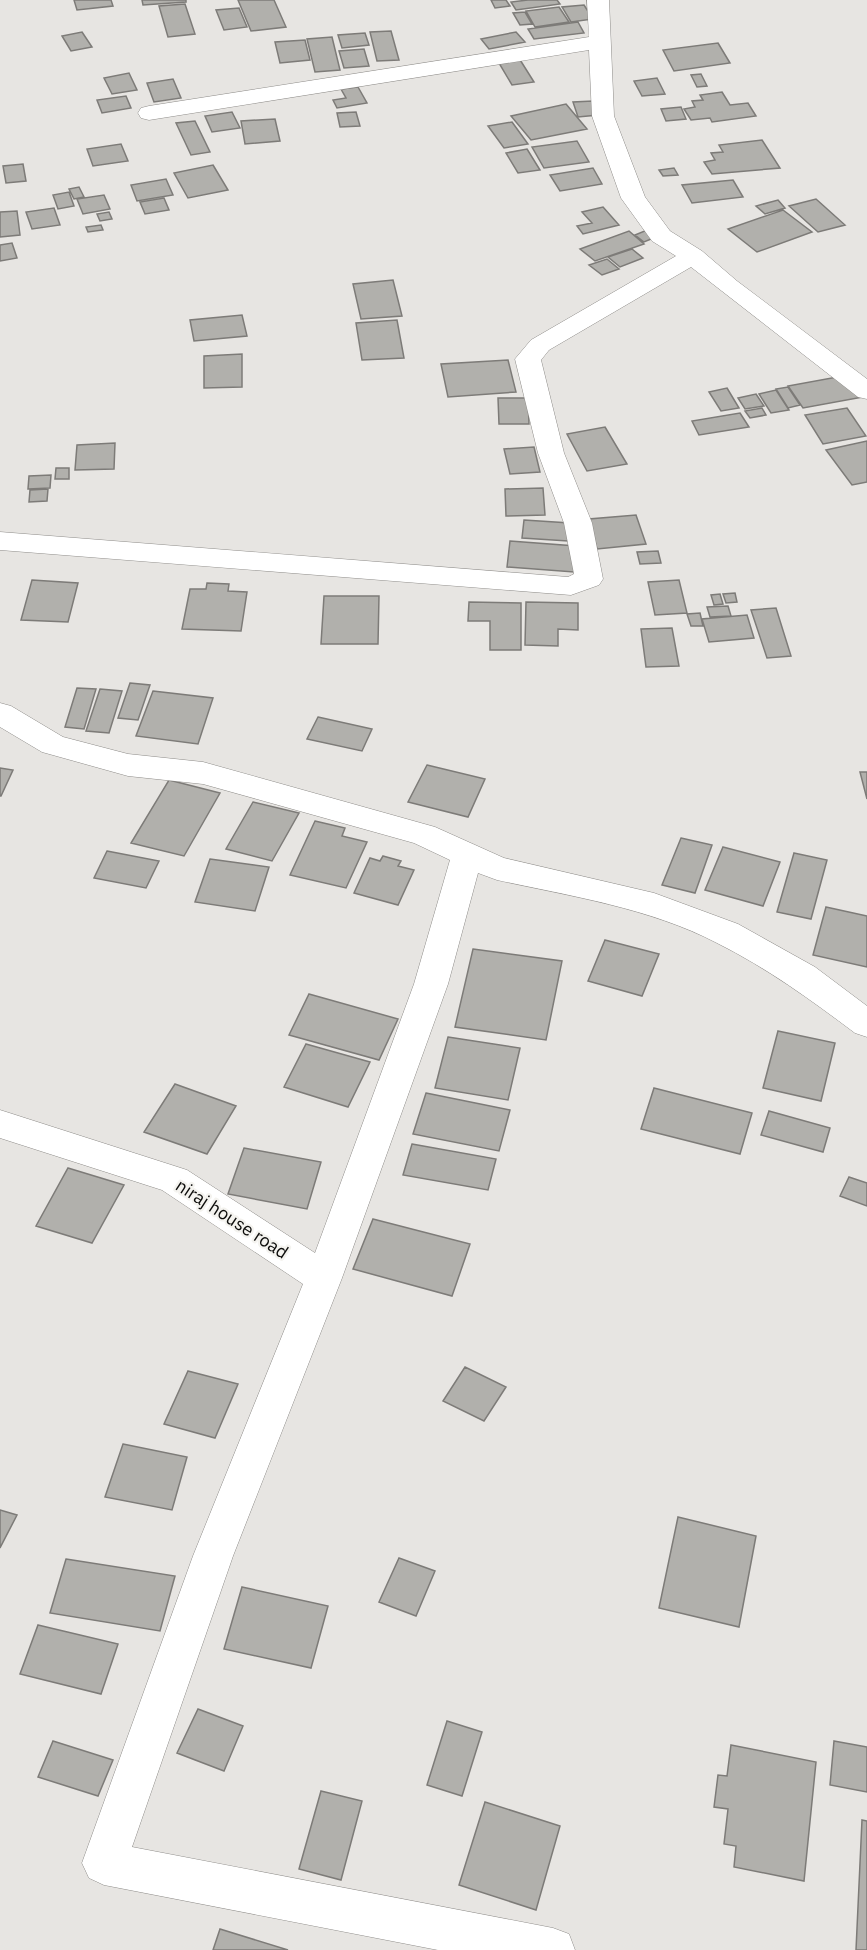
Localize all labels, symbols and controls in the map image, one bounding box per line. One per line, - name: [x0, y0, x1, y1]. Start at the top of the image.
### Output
- street label: niraj house road: [172, 1174, 293, 1264]

